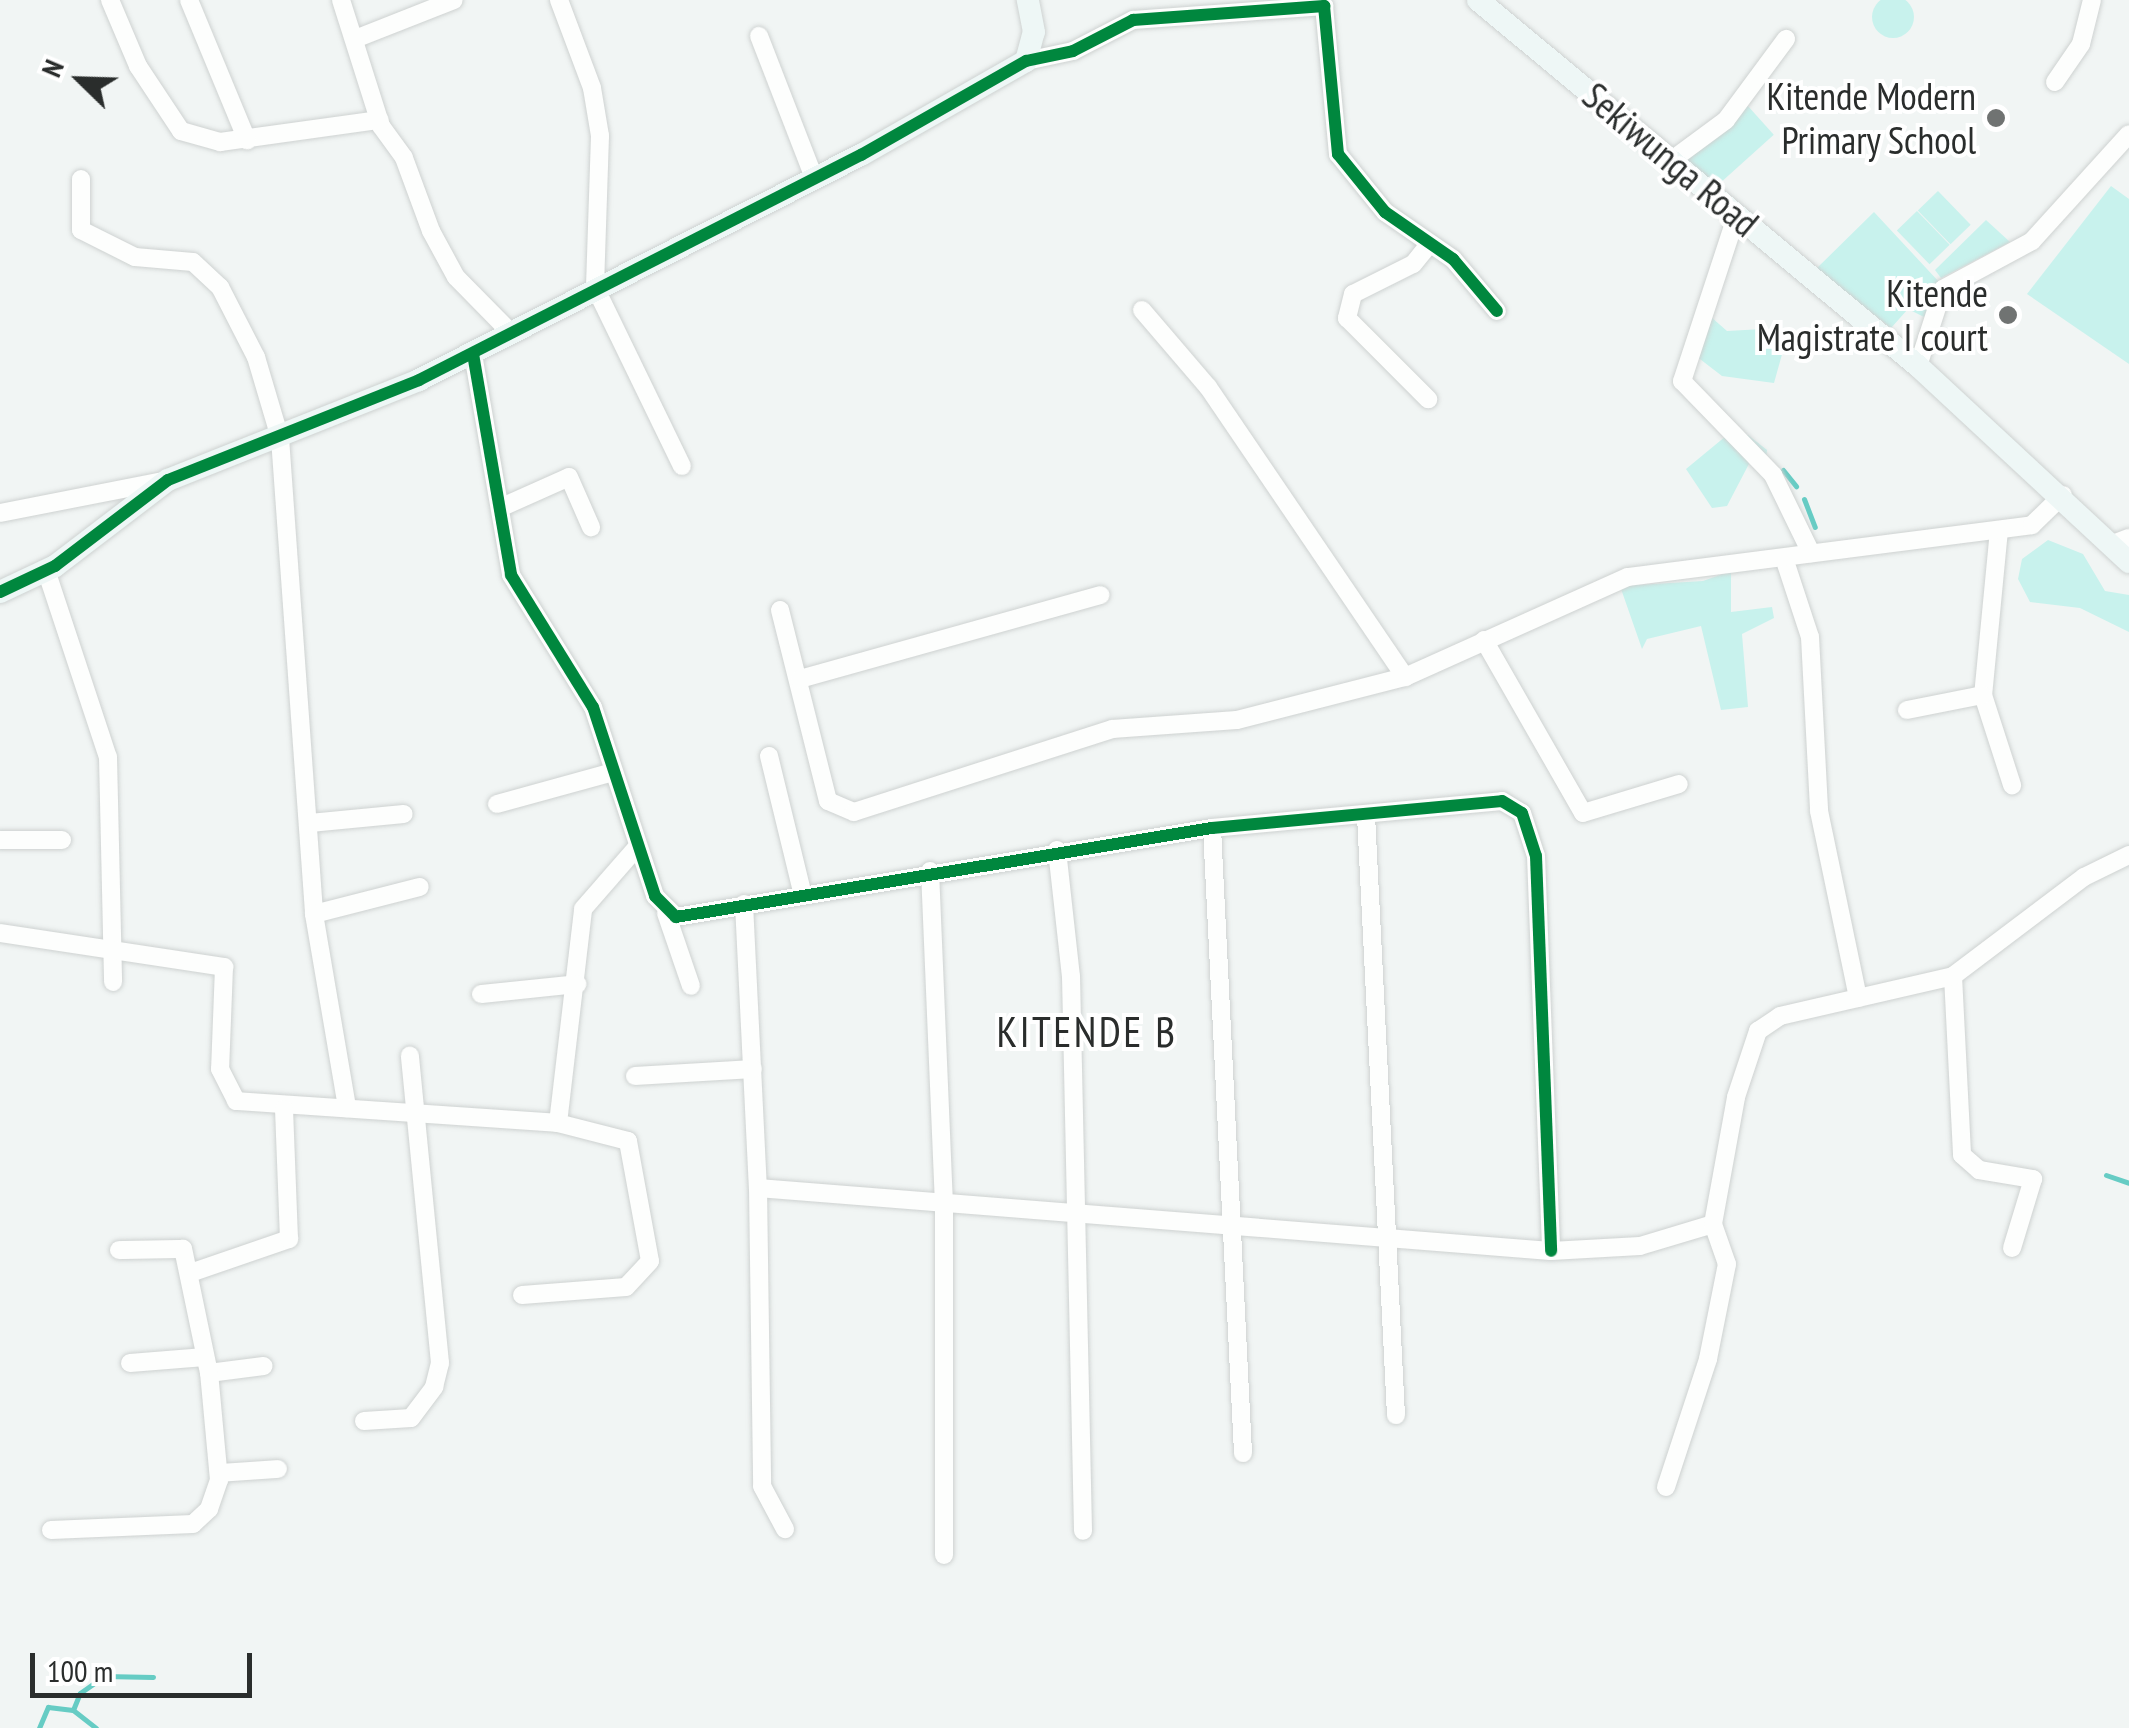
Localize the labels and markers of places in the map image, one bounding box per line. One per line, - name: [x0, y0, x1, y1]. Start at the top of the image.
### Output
- place label: Kitende Modern Primary School: [1766, 73, 1976, 162]
- marker: Kitende Modern Primary School: [1985, 107, 2007, 129]
- place label: Kitende Magistrate I court: [1757, 270, 1988, 360]
- marker: Kitende Magistrate I court: [1997, 304, 2019, 326]

